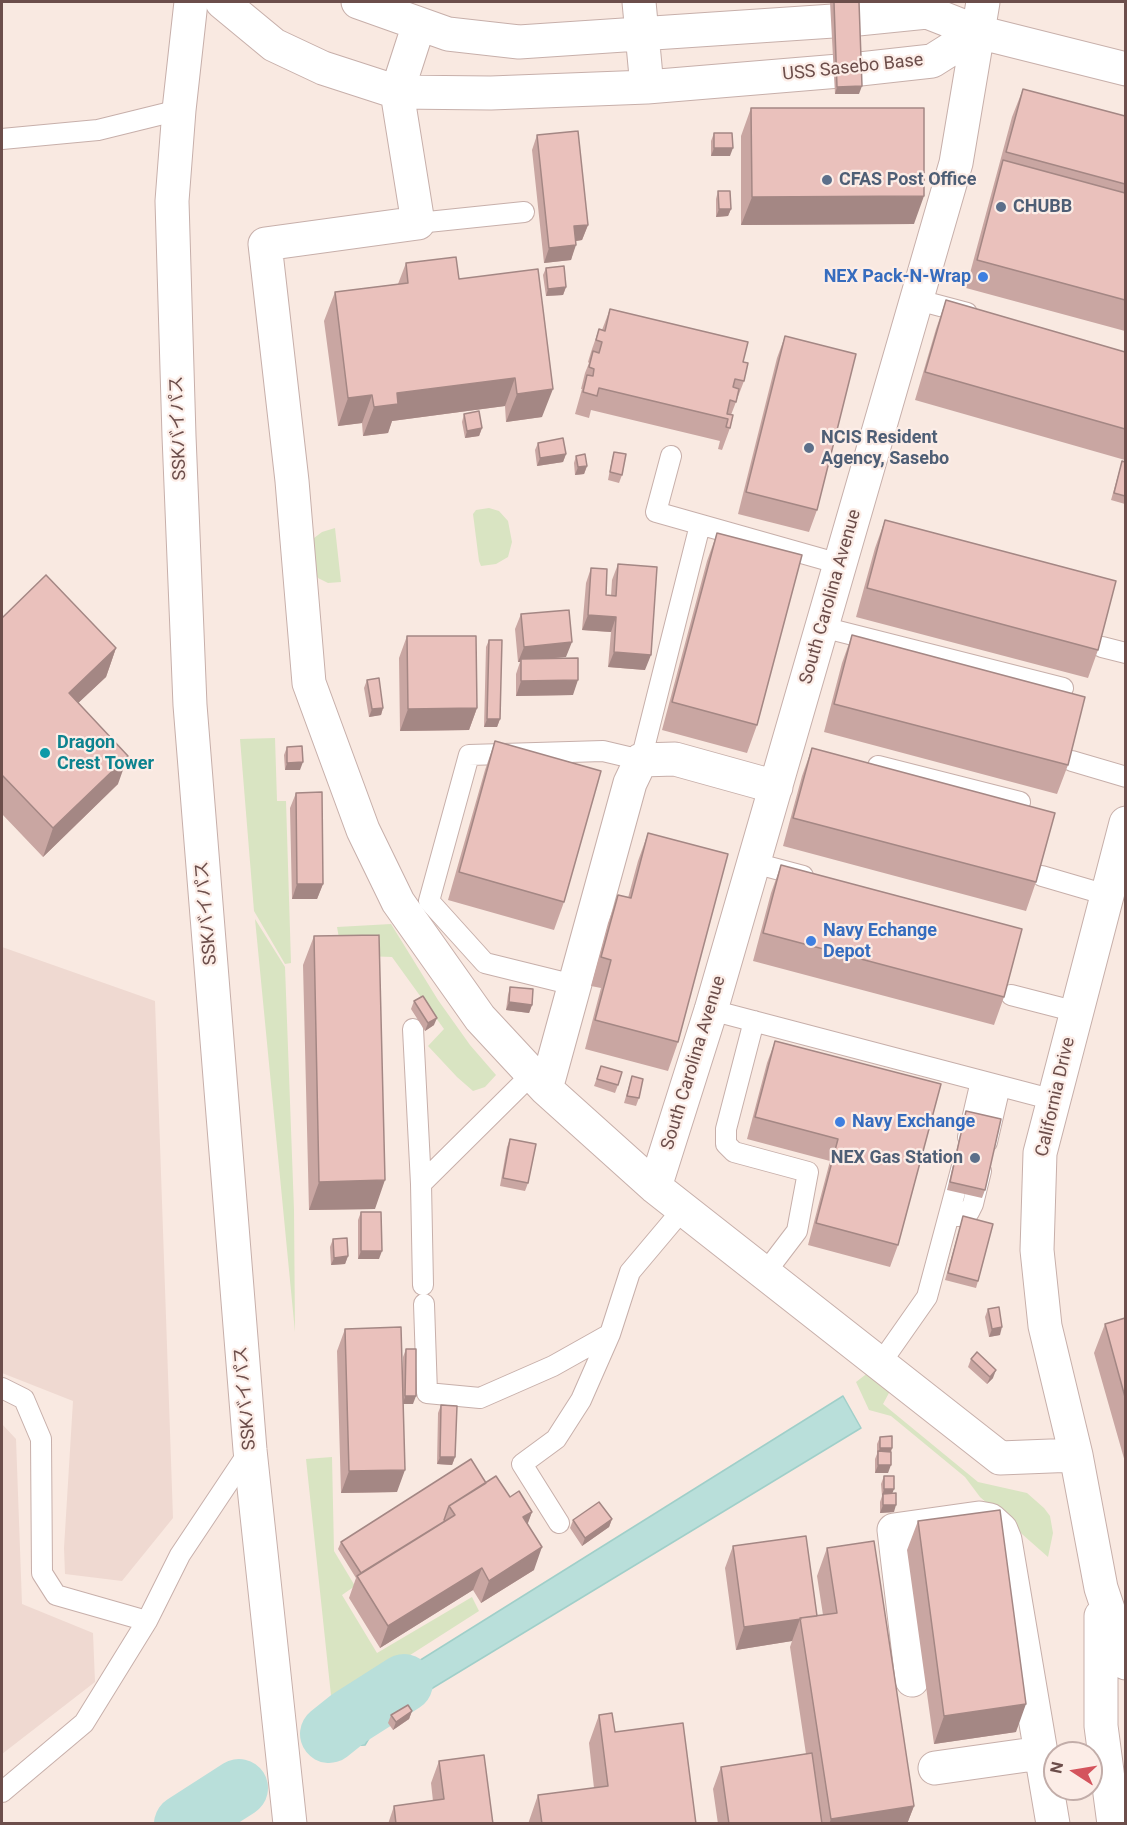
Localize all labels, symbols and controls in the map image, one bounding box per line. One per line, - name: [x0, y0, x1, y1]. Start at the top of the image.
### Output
- street label: USS Sasebo Base: [782, 50, 924, 86]
- place label: CFAS Post Office: [839, 169, 976, 191]
- marker: CFAS Post Office: [820, 173, 834, 187]
- place label: CHUBB: [1013, 196, 1072, 218]
- marker: CHUBB: [994, 200, 1008, 214]
- place label: NEX Pack-N-Wrap: [824, 266, 971, 288]
- marker: NEX Pack-N-Wrap: [976, 270, 990, 284]
- street label: SSKバイパス: [166, 375, 192, 481]
- place label: NCIS Resident Agency, Sasebo: [821, 427, 949, 470]
- marker: NCIS Resident Agency, Sasebo: [802, 441, 816, 455]
- street label: South Carolina Avenue: [796, 507, 866, 687]
- place label: Dragon Crest Tower: [57, 732, 154, 774]
- marker: Dragon Crest Tower: [38, 746, 52, 760]
- street label: SSKバイパス: [192, 860, 222, 966]
- place label: Navy Echange Depot: [823, 920, 937, 962]
- marker: Navy Echange Depot: [804, 934, 818, 948]
- street label: South Carolina Avenue: [657, 973, 731, 1153]
- street label: California Drive: [1032, 1035, 1080, 1159]
- place label: Navy Exchange: [852, 1111, 975, 1133]
- marker: Navy Exchange: [833, 1115, 847, 1129]
- place label: NEX Gas Station: [831, 1147, 963, 1169]
- marker: NEX Gas Station: [968, 1151, 982, 1165]
- street label: SSKバイパス: [231, 1345, 261, 1451]
- north arrow: [1043, 1741, 1103, 1801]
- text: N: [1046, 1760, 1067, 1775]

